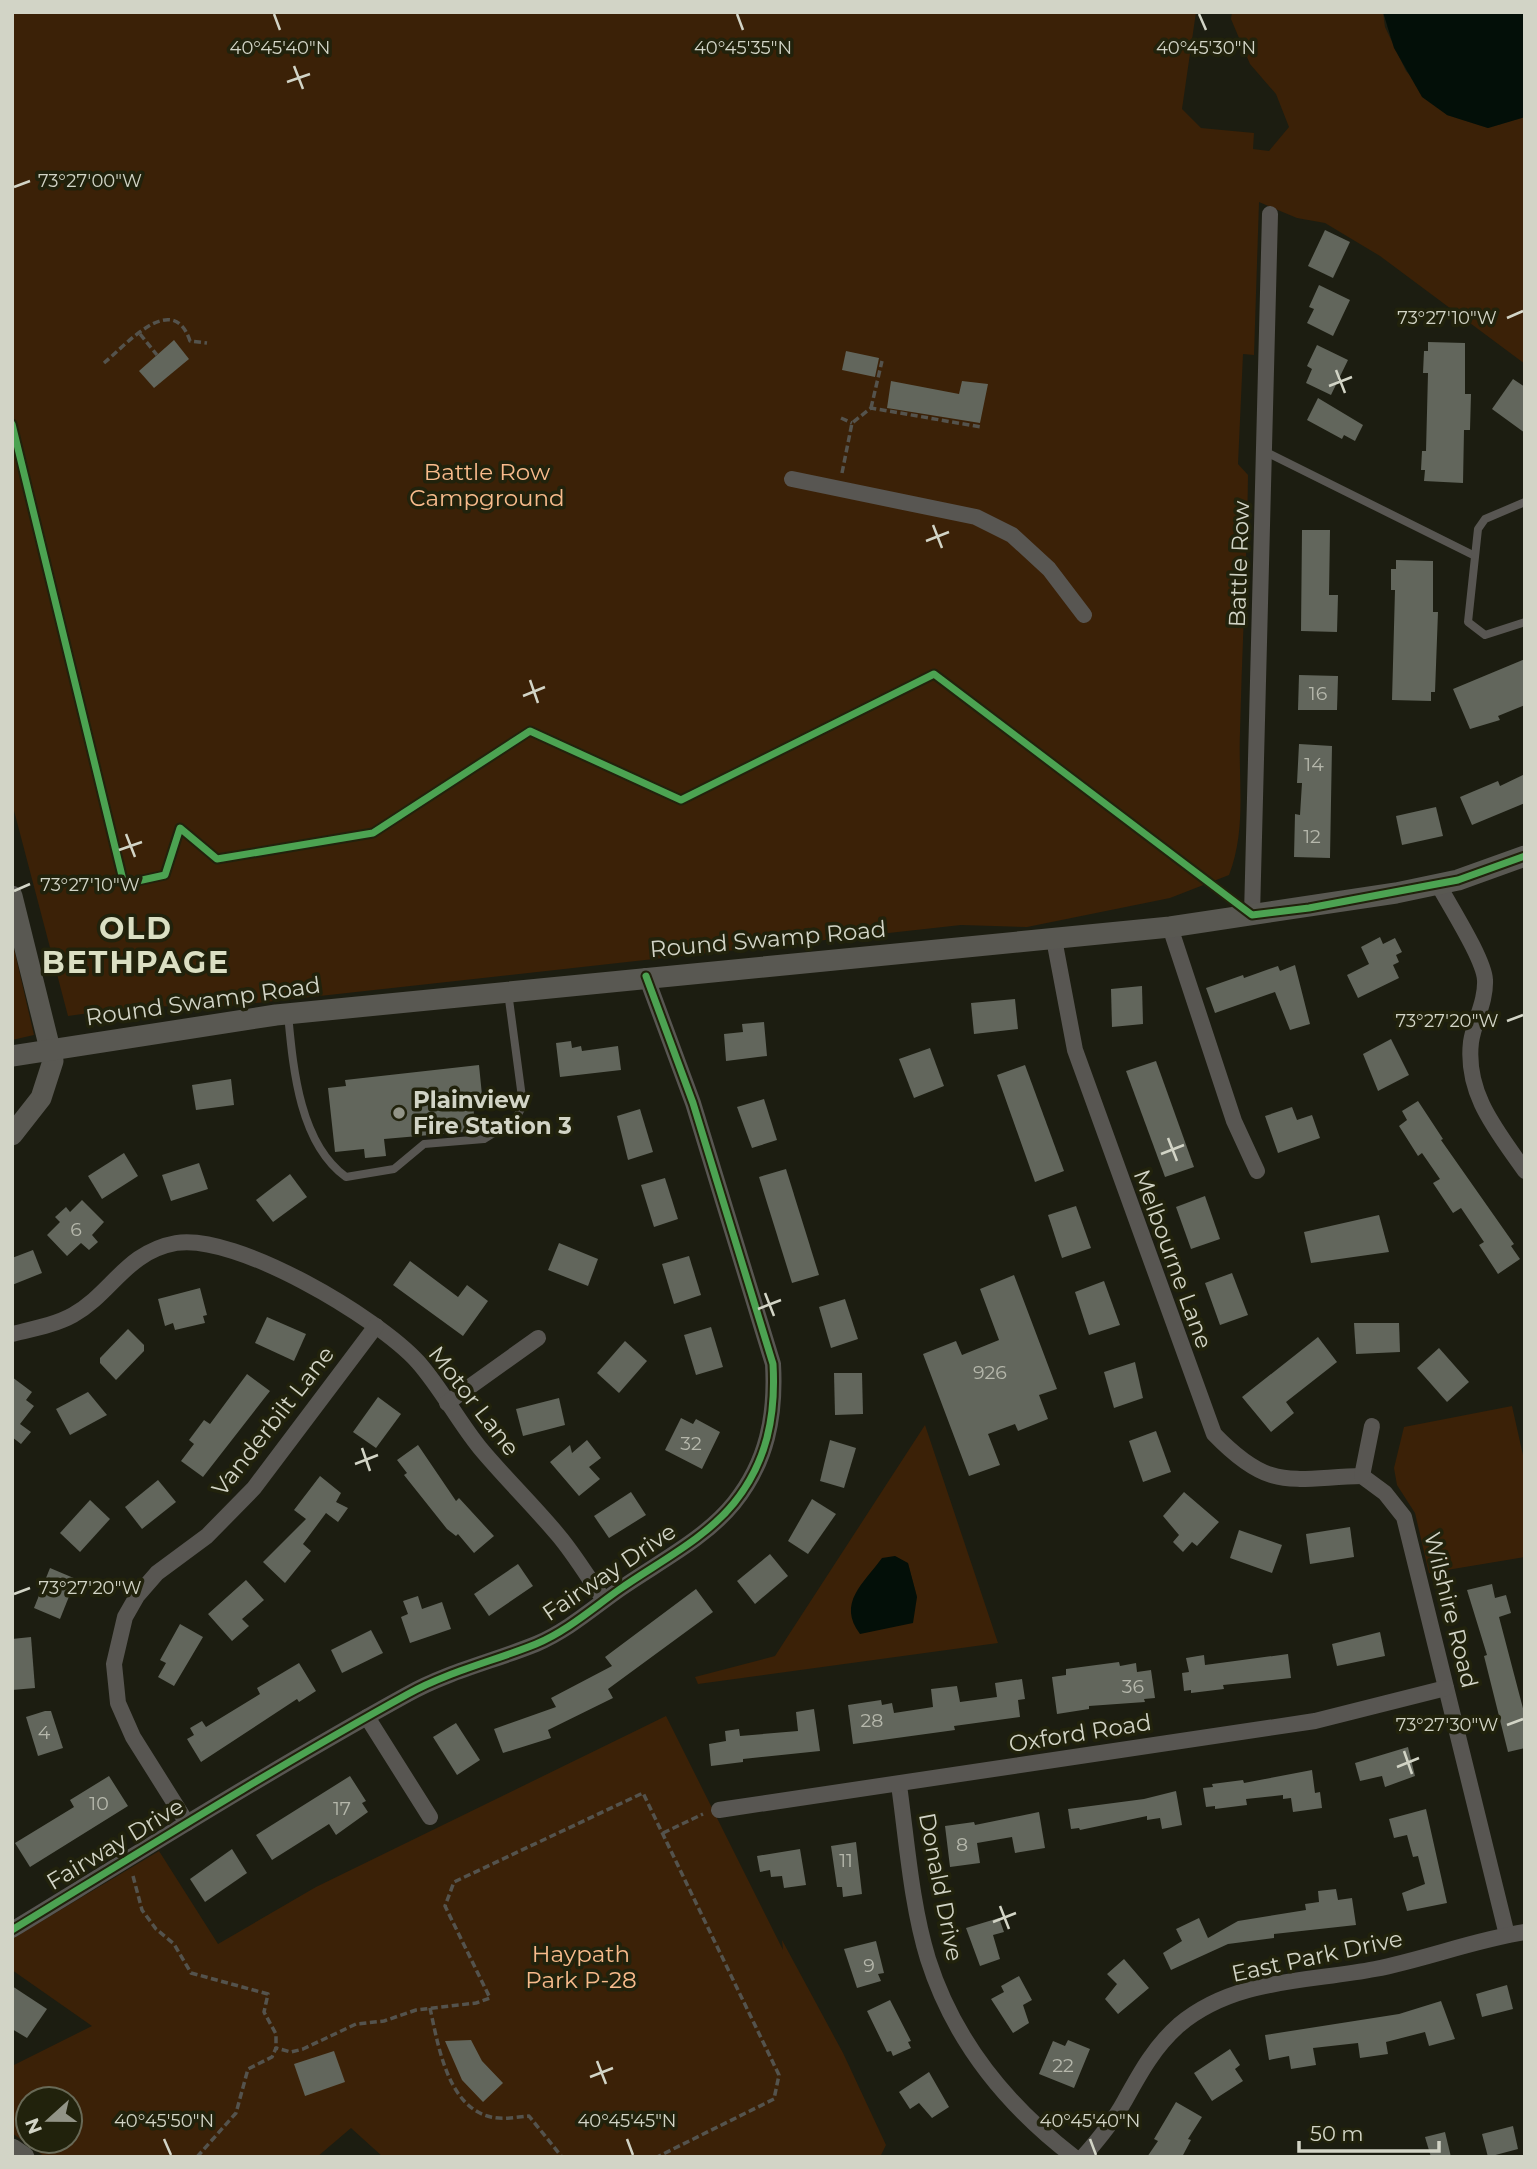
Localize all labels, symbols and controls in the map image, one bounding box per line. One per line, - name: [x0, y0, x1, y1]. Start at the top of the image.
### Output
- text: 40°45'40"N: [230, 37, 330, 59]
- text: 40°45'35"N: [694, 37, 792, 59]
- text: 40°45'30"N: [1156, 37, 1256, 59]
- text: 73°27'00"W: [38, 170, 142, 192]
- text: 73°27'10"W: [1397, 307, 1497, 329]
- park label: Battle Row Campground: [409, 458, 565, 512]
- street label: Battle Row: [1223, 500, 1255, 628]
- house number: 16: [1309, 682, 1327, 705]
- house number: 14: [1304, 753, 1324, 776]
- house number: 12: [1303, 825, 1321, 848]
- text: 73°27'10"W: [40, 874, 140, 896]
- district label: OLD BETHPAGE: [42, 910, 230, 981]
- street label: Round Swamp Road: [649, 915, 887, 963]
- street label: Round Swamp Road: [84, 971, 322, 1031]
- text: 73°27'20"W: [1396, 1010, 1498, 1032]
- place label: Plainview Fire Station 3: [413, 1086, 572, 1140]
- marker: Plainview Fire Station 3: [391, 1105, 407, 1121]
- street label: Melbourne Lane: [1128, 1166, 1218, 1352]
- house number: 6: [70, 1218, 82, 1241]
- street label: Vanderbilt Lane: [206, 1341, 340, 1501]
- street label: Motor Lane: [422, 1341, 526, 1461]
- house number: 926: [973, 1361, 1007, 1384]
- house number: 32: [680, 1432, 702, 1455]
- street label: Fairway Drive: [537, 1517, 681, 1627]
- street label: Wilshire Road: [1418, 1529, 1484, 1691]
- text: 73°27'20"W: [39, 1577, 141, 1599]
- house number: 36: [1122, 1675, 1144, 1698]
- street label: Oxford Road: [1007, 1708, 1153, 1758]
- house number: 28: [861, 1709, 883, 1732]
- text: 73°27'30"W: [1396, 1714, 1498, 1736]
- house number: 4: [38, 1721, 51, 1744]
- street label: Fairway Drive: [41, 1792, 189, 1896]
- house number: 10: [89, 1792, 109, 1815]
- house number: 17: [333, 1797, 351, 1820]
- street label: Donald Drive: [913, 1810, 969, 1964]
- house number: 8: [956, 1833, 968, 1856]
- house number: 11: [839, 1849, 853, 1872]
- street label: East Park Drive: [1229, 1924, 1405, 1988]
- park label: Haypath Park P-28: [525, 1940, 637, 1994]
- house number: 9: [863, 1954, 875, 1977]
- house number: 22: [1052, 2054, 1074, 2077]
- north arrow: [14, 2085, 84, 2155]
- text: 40°45'50"N: [114, 2110, 214, 2132]
- text: 40°45'45"N: [577, 2110, 677, 2132]
- text: 40°45'40"N: [1040, 2110, 1140, 2132]
- scale bar: [1299, 2110, 1439, 2154]
- text: N: [20, 2115, 47, 2137]
- text: 50 m: [1310, 2121, 1364, 2146]

